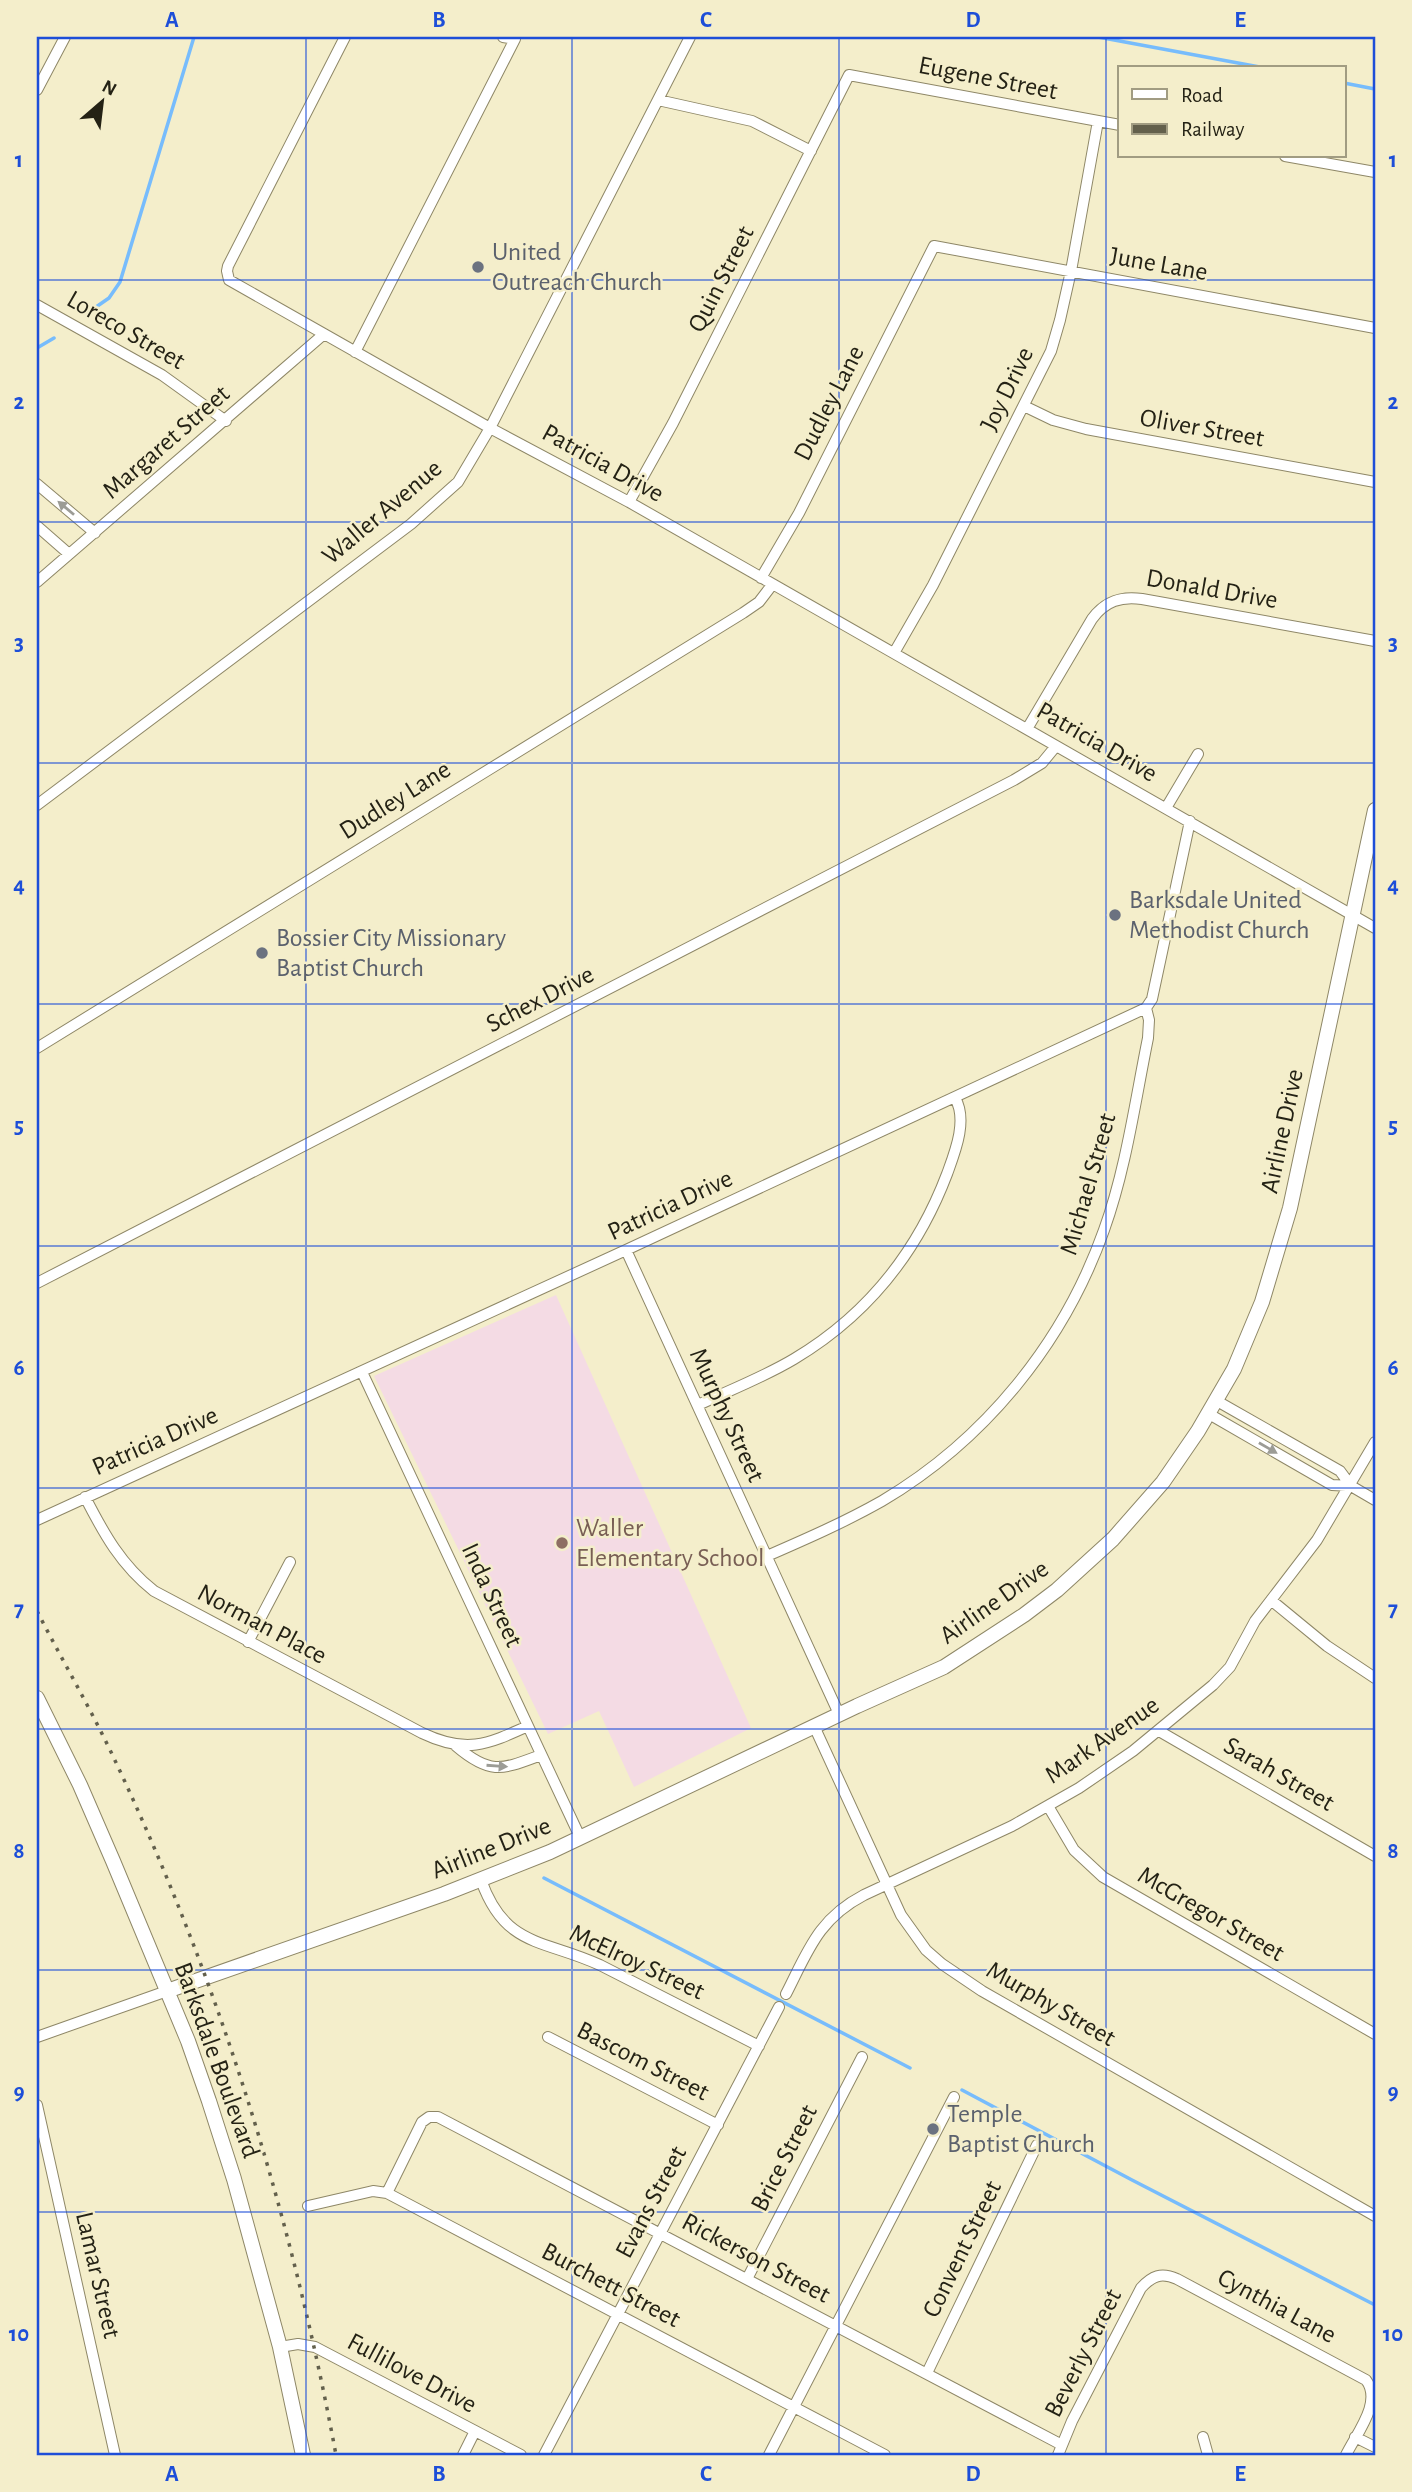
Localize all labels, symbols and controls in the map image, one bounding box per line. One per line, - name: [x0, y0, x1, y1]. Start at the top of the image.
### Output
- text: A: [165, 9, 179, 32]
- text: B: [432, 9, 446, 32]
- text: C: [700, 9, 712, 32]
- text: D: [965, 9, 981, 32]
- text: E: [1234, 9, 1246, 32]
- street label: Eugene Street: [916, 52, 1060, 104]
- north arrow: [66, 66, 136, 136]
- legend: [1118, 66, 1346, 158]
- text: N: [99, 77, 120, 100]
- text: Road: [1181, 85, 1223, 106]
- text: Railway: [1181, 119, 1244, 140]
- text: 1: [15, 149, 23, 172]
- text: 1: [1389, 149, 1397, 172]
- street label: Quin Street: [683, 222, 759, 336]
- place label: United Outreach Church: [492, 239, 662, 295]
- street label: June Lane: [1108, 243, 1210, 285]
- marker: United Outreach Church: [470, 259, 486, 275]
- street label: Loreco Street: [63, 286, 189, 374]
- street label: Dudley Lane: [789, 341, 869, 465]
- street label: Joy Drive: [976, 343, 1038, 435]
- street label: Margaret Street: [98, 380, 234, 504]
- text: 2: [14, 391, 25, 414]
- text: 2: [1388, 391, 1399, 414]
- street label: Oliver Street: [1138, 404, 1266, 452]
- street label: Patricia Drive: [538, 419, 668, 507]
- street label: Waller Avenue: [317, 455, 447, 569]
- one-way arrow: [57, 500, 75, 516]
- street label: Donald Drive: [1144, 565, 1280, 613]
- text: 3: [14, 632, 24, 655]
- text: 3: [1388, 632, 1398, 655]
- street label: Patricia Drive: [1032, 697, 1162, 787]
- street label: Dudley Lane: [335, 756, 455, 844]
- text: 4: [13, 874, 25, 897]
- text: 4: [1387, 874, 1399, 897]
- place label: Barksdale United Methodist Church: [1129, 887, 1309, 943]
- marker: Barksdale United Methodist Church: [1107, 907, 1123, 923]
- place label: Bossier City Missionary Baptist Church: [276, 925, 506, 981]
- marker: Bossier City Missionary Baptist Church: [254, 945, 270, 961]
- street label: Schex Drive: [482, 961, 598, 1037]
- street label: Airline Drive: [1256, 1067, 1308, 1195]
- street label: Michael Street: [1055, 1110, 1121, 1258]
- text: 5: [14, 1115, 24, 1138]
- text: 5: [1388, 1115, 1398, 1138]
- street label: Patricia Drive: [604, 1165, 736, 1245]
- street label: Murphy Street: [685, 1344, 769, 1486]
- text: 6: [13, 1357, 25, 1380]
- text: 6: [1387, 1357, 1399, 1380]
- street label: Patricia Drive: [88, 1402, 222, 1480]
- one-way arrow: [1258, 1442, 1278, 1454]
- place label: Waller Elementary School: [576, 1515, 765, 1571]
- marker: Waller Elementary School: [554, 1535, 570, 1551]
- street label: Inda Street: [457, 1539, 527, 1651]
- street label: Airline Drive: [935, 1555, 1053, 1649]
- street label: Norman Place: [193, 1579, 331, 1669]
- text: 7: [14, 1598, 24, 1621]
- text: 7: [1388, 1598, 1398, 1621]
- street label: Mark Avenue: [1040, 1691, 1164, 1789]
- street label: Sarah Street: [1219, 1732, 1339, 1816]
- one-way arrow: [486, 1761, 508, 1772]
- street label: Airline Drive: [428, 1812, 554, 1884]
- text: 8: [13, 1840, 25, 1863]
- text: 8: [1387, 1840, 1399, 1863]
- street label: McGregor Street: [1133, 1862, 1289, 1966]
- street label: McElroy Street: [566, 1919, 708, 2005]
- street label: Murphy Street: [982, 1957, 1120, 2051]
- street label: Barksdale Boulevard: [170, 1959, 264, 2161]
- street label: Bascom Street: [573, 2017, 713, 2105]
- text: 9: [13, 2081, 25, 2104]
- text: 9: [1387, 2081, 1399, 2104]
- street label: Brice Street: [746, 2100, 822, 2216]
- place label: Temple Baptist Church: [947, 2101, 1095, 2157]
- marker: Temple Baptist Church: [925, 2121, 941, 2137]
- street label: Evans Street: [611, 2142, 691, 2262]
- street label: Convent Street: [918, 2177, 1006, 2321]
- street label: Rickerson Street: [678, 2208, 834, 2308]
- street label: Lamar Street: [71, 2209, 125, 2341]
- street label: Burchett Street: [537, 2238, 685, 2332]
- street label: Cynthia Lane: [1213, 2264, 1341, 2348]
- street label: Beverly Street: [1040, 2285, 1126, 2421]
- text: 10: [9, 2323, 29, 2346]
- text: 10: [1383, 2323, 1403, 2346]
- street label: Fullilove Drive: [343, 2328, 481, 2418]
- text: A: [165, 2463, 179, 2486]
- text: B: [432, 2463, 446, 2486]
- text: C: [700, 2463, 712, 2486]
- text: D: [965, 2463, 981, 2486]
- text: E: [1234, 2463, 1246, 2486]

